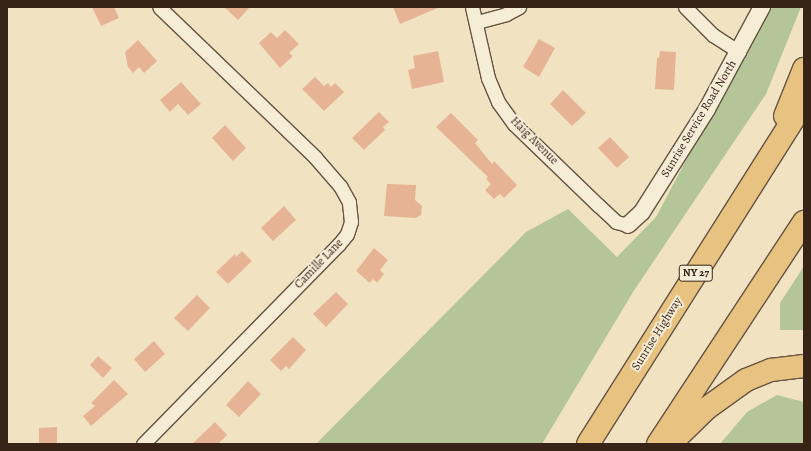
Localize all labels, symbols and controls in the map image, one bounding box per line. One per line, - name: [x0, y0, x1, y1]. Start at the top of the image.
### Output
- street label: Sunrise Service Road North: [658, 58, 740, 180]
- street label: Haig Avenue: [507, 114, 561, 168]
- street label: Camille Lane: [292, 236, 346, 292]
- road number: NY 27: [678, 264, 714, 282]
- street label: Sunrise Highway: [629, 295, 685, 373]

